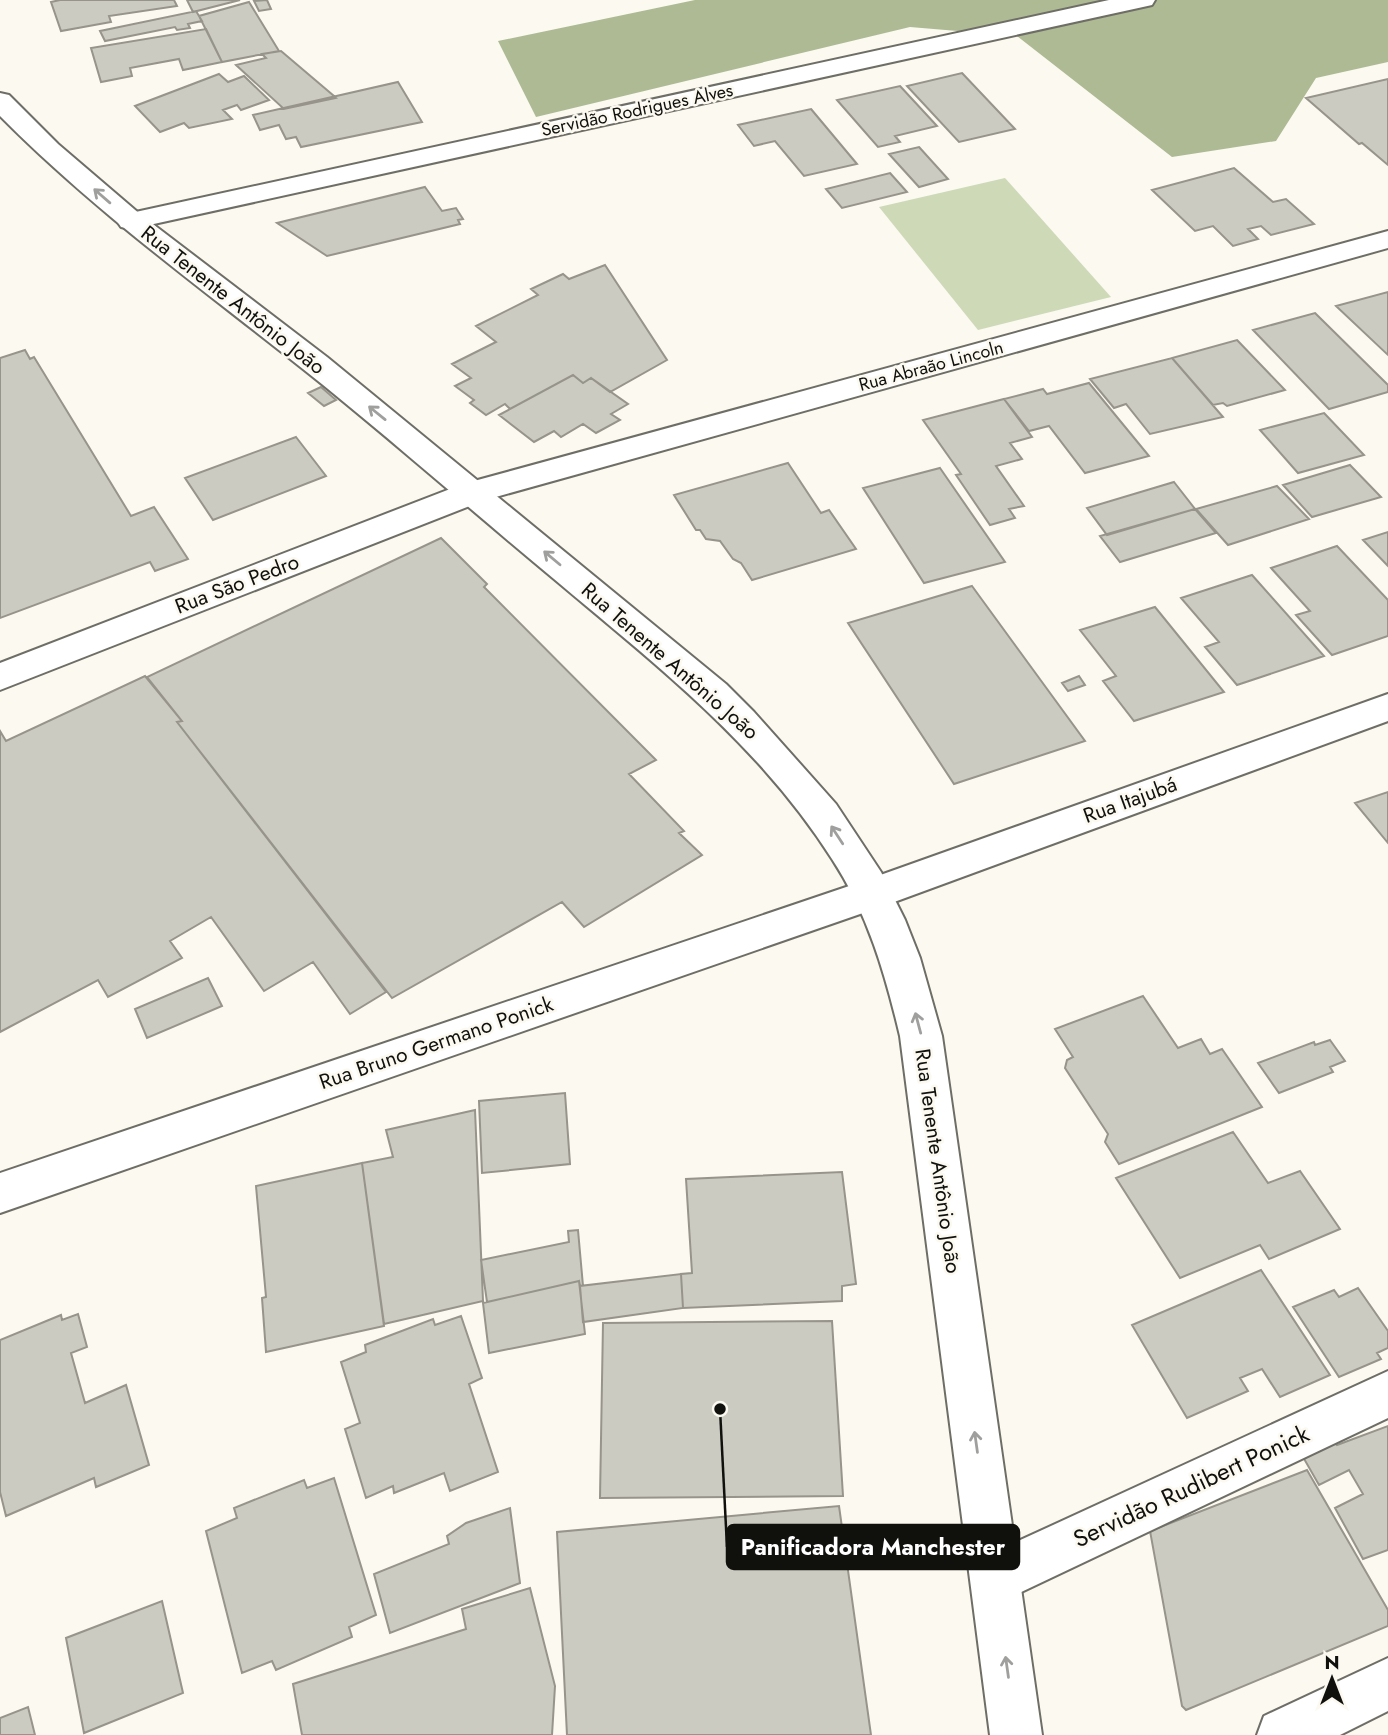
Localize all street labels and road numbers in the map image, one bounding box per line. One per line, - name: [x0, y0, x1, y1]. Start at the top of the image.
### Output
- street label: Servidão Rodrigues Alves: [539, 77, 735, 143]
- street label: Rua Tenente Antônio João: [135, 218, 331, 382]
- street label: Rua Abraão Lincoln: [856, 334, 1006, 398]
- street label: Rua São Pedro: [171, 547, 303, 621]
- street label: Rua Tenente Antônio João: [575, 575, 765, 747]
- street label: Rua Itajubá: [1079, 769, 1181, 831]
- street label: Rua Bruno Germano Ponick: [315, 989, 558, 1097]
- street label: Rua Tenente Antônio João: [907, 1047, 969, 1275]
- street label: Servidão Rudibert Ponick: [1067, 1416, 1315, 1556]

